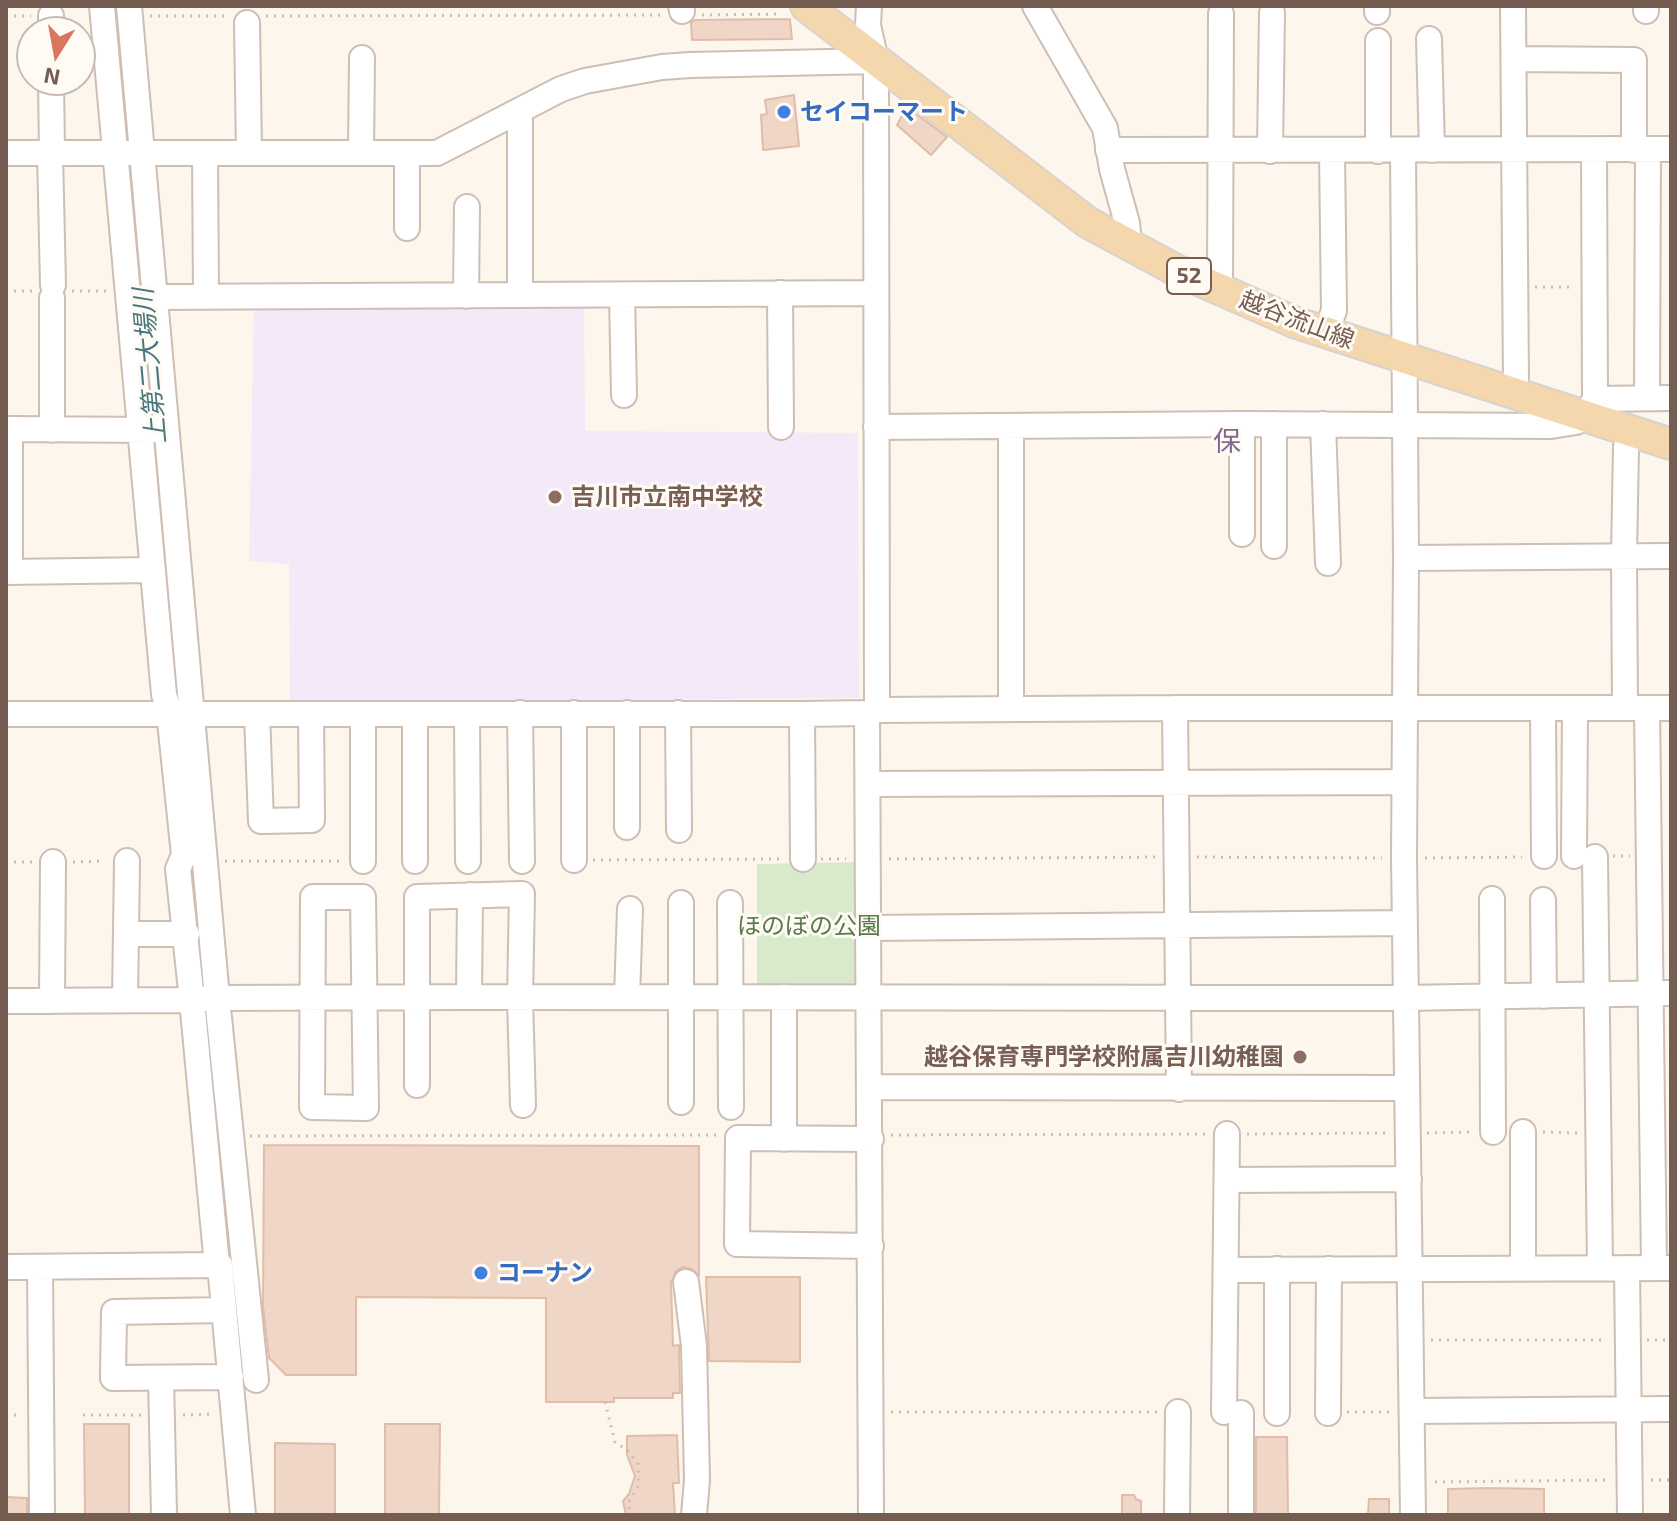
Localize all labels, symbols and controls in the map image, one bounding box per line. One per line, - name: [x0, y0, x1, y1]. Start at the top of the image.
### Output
- north arrow: [16, 16, 96, 96]
- text: N: [42, 63, 62, 92]
- place label: セイコーマート: [800, 98, 968, 126]
- marker: セイコーマート: [775, 103, 793, 121]
- road number: 52: [1167, 258, 1211, 294]
- street label: 越谷流山線: [1236, 285, 1358, 355]
- water label: 上第二大場川: [128, 287, 172, 445]
- district label: 保: [1213, 425, 1241, 459]
- place label: 吉川市立南中学校: [571, 483, 763, 511]
- marker: 吉川市立南中学校: [546, 488, 564, 506]
- park label: ほのぼの公園: [737, 912, 881, 940]
- place label: 越谷保育専門学校附属吉川幼稚園: [924, 1043, 1284, 1071]
- marker: 越谷保育専門学校附属吉川幼稚園: [1291, 1048, 1309, 1066]
- place label: コーナン: [497, 1259, 593, 1287]
- marker: コーナン: [472, 1264, 490, 1282]

